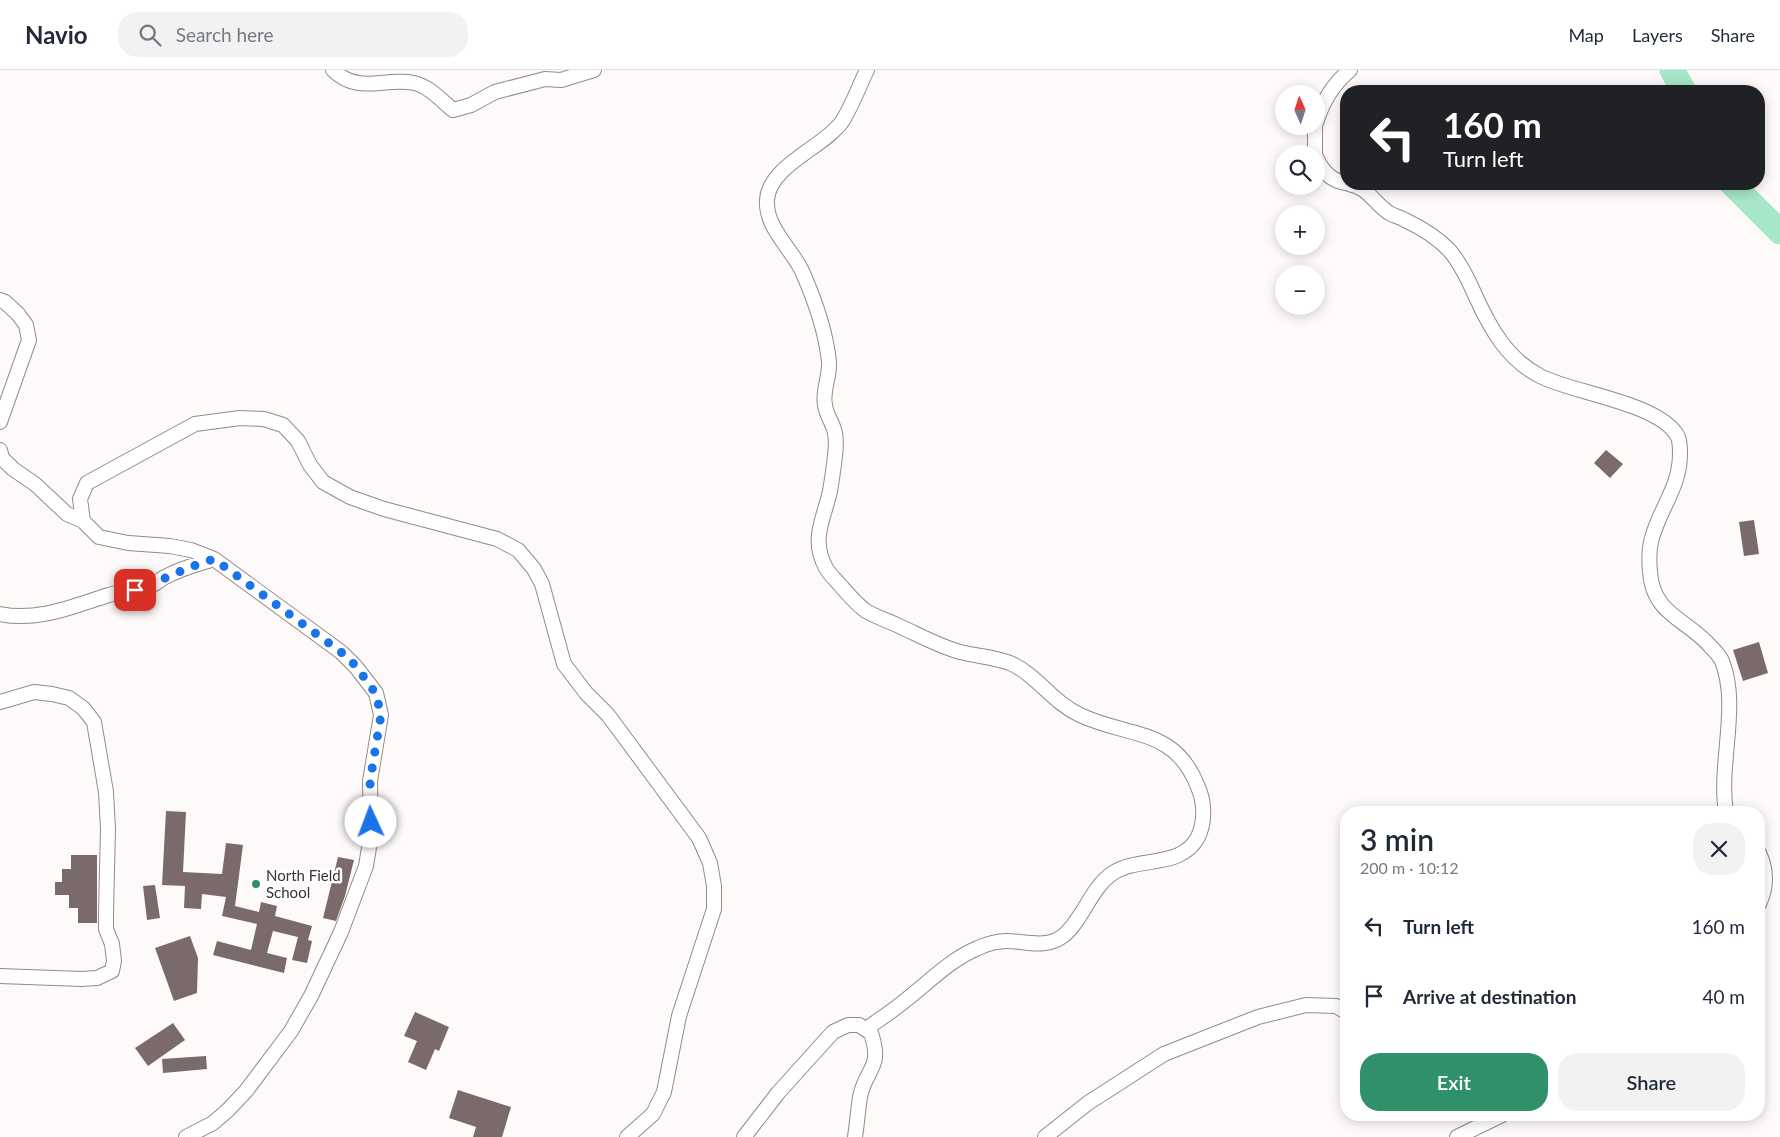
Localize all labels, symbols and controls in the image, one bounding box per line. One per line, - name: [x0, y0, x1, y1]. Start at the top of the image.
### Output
- search box: [118, 12, 468, 57]
- text: Navio: [25, 20, 88, 49]
- icon: search: [136, 21, 164, 49]
- text: Search here: [176, 23, 274, 46]
- text: Map: [1568, 24, 1604, 46]
- text: Layers: [1632, 24, 1683, 46]
- text: Share: [1711, 24, 1755, 46]
- north arrow: [1275, 85, 1325, 135]
- map controls: [1275, 85, 1325, 315]
- text: 160 m: [1443, 103, 1542, 145]
- icon: left: [1360, 105, 1425, 170]
- button: search: [1275, 145, 1325, 195]
- text: Turn left: [1443, 145, 1524, 172]
- button: +: [1275, 205, 1325, 255]
- button: −: [1275, 265, 1325, 315]
- pin: [114, 569, 156, 611]
- icon: arrive: [121, 576, 149, 604]
- position arrow: [344, 795, 396, 847]
- text: 3 min: [1360, 821, 1434, 857]
- button: close: [1693, 823, 1745, 875]
- text: 200 m · 10:12: [1360, 858, 1459, 877]
- place label: North Field School: [266, 866, 341, 901]
- marker: North Field School: [250, 878, 262, 890]
- icon: left: [1360, 912, 1388, 940]
- text: Turn left: [1403, 915, 1474, 938]
- text: 160 m: [1691, 915, 1745, 938]
- icon: arrive: [1360, 982, 1388, 1010]
- text: Arrive at destination: [1403, 985, 1576, 1008]
- text: 40 m: [1702, 985, 1745, 1008]
- button: Exit: [1360, 1053, 1548, 1111]
- button: Share: [1558, 1053, 1745, 1111]

